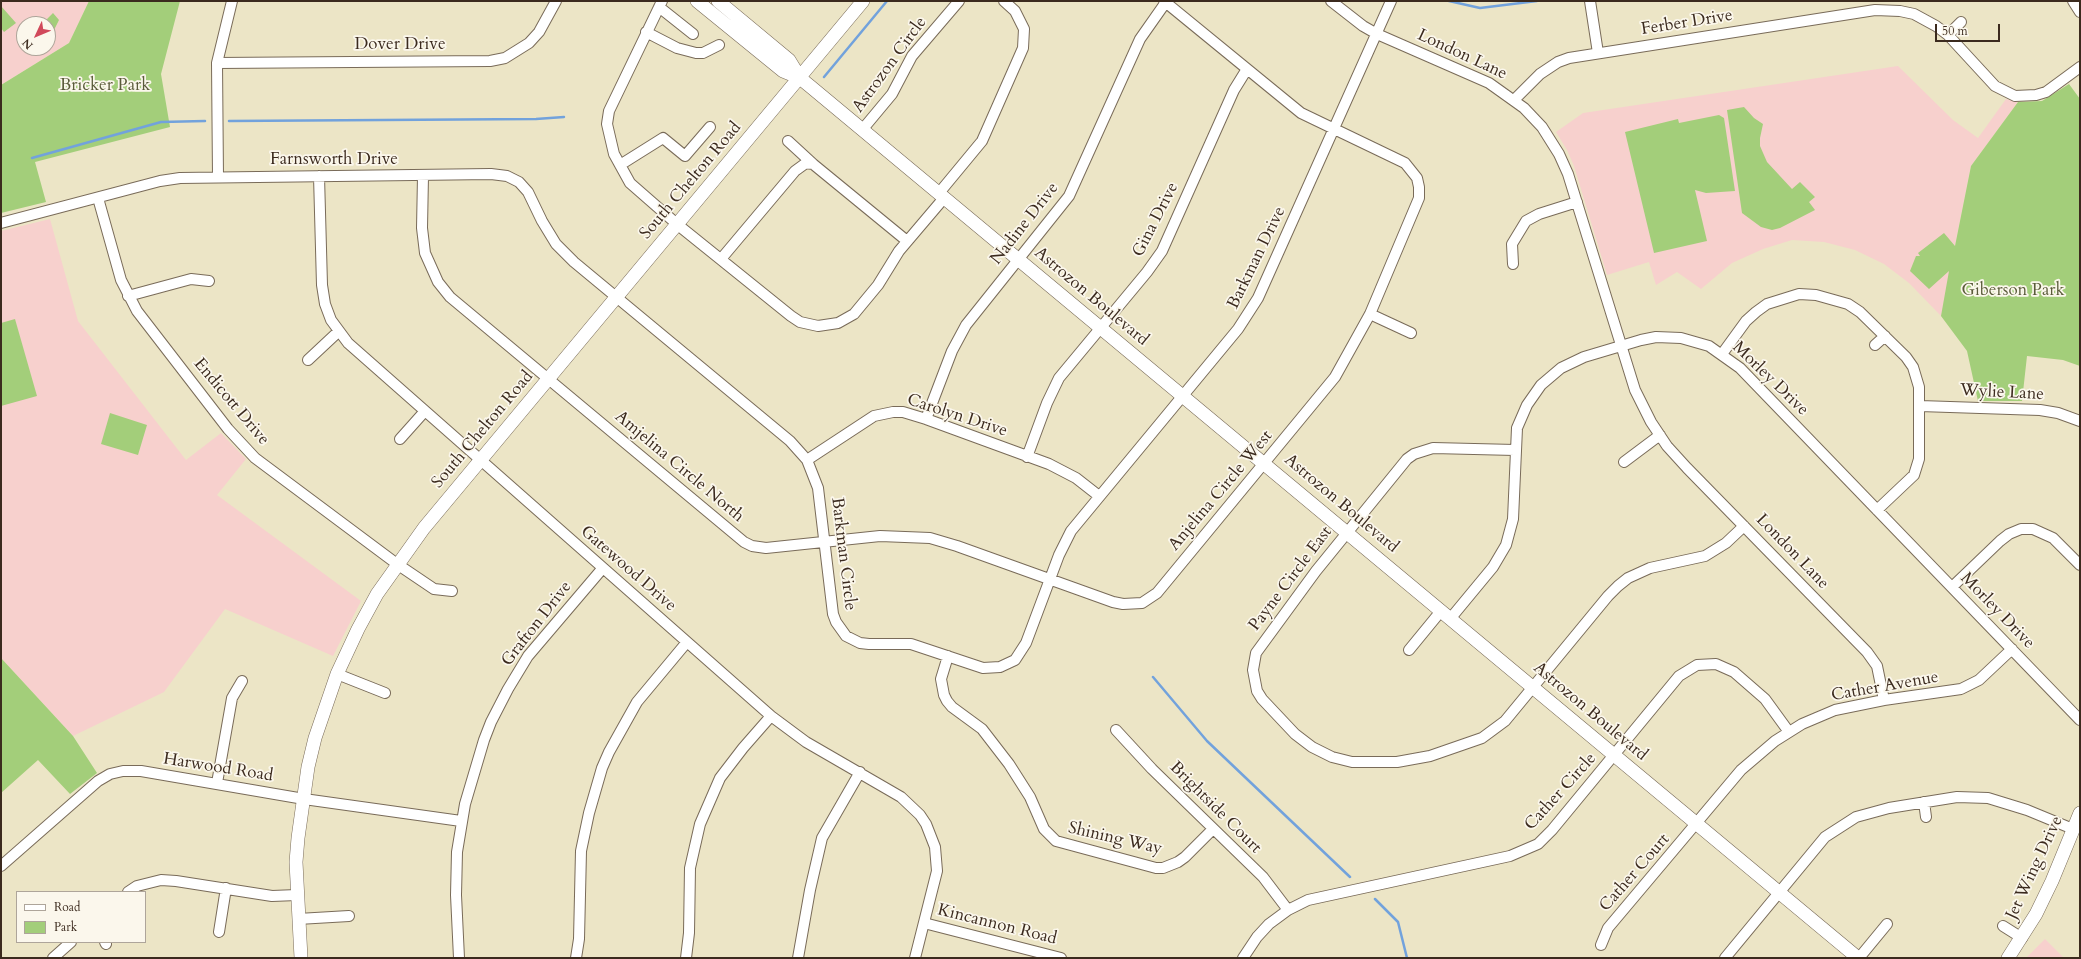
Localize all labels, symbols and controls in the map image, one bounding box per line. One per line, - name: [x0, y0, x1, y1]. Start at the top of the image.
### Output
- street label: Ferber Drive: [1640, 6, 1734, 40]
- street label: Astrozon Circle: [848, 13, 932, 117]
- north arrow: [16, 16, 56, 56]
- scale bar: [1937, 16, 2002, 42]
- text: 50 m: [1942, 23, 1968, 39]
- street label: London Lane: [1414, 25, 1510, 85]
- text: N: [19, 35, 36, 53]
- street label: Dover Drive: [354, 35, 446, 55]
- park label: Bricker Park: [60, 76, 150, 96]
- street label: South Chelton Road: [636, 118, 746, 244]
- street label: Farnsworth Drive: [270, 150, 398, 170]
- street label: Nadine Drive: [987, 179, 1063, 269]
- street label: Gina Drive: [1129, 179, 1183, 261]
- street label: Barkman Drive: [1223, 204, 1291, 312]
- street label: Astrozon Boulevard: [1030, 243, 1152, 351]
- park label: Giberson Park: [1961, 281, 2065, 301]
- street label: Morley Drive: [1728, 338, 1812, 420]
- street label: Endicott Drive: [189, 354, 273, 450]
- street label: South Chelton Road: [428, 367, 538, 493]
- street label: Wylie Lane: [1959, 381, 2045, 405]
- street label: Carolyn Drive: [904, 390, 1010, 442]
- street label: Amjelina Circle North: [610, 407, 748, 527]
- street label: Anjelina Circle West: [1165, 427, 1277, 555]
- street label: Astrozon Boulevard: [1280, 450, 1402, 558]
- street label: Barkman Circle: [826, 496, 860, 612]
- street label: London Lane: [1751, 510, 1833, 594]
- street label: Gatewood Drive: [576, 522, 680, 616]
- street label: Payne Circle East: [1245, 523, 1337, 635]
- street label: Morley Drive: [1956, 569, 2038, 653]
- street label: Grafton Drive: [498, 577, 576, 671]
- street label: Astrozon Boulevard: [1529, 658, 1651, 766]
- street label: Cather Avenue: [1830, 668, 1940, 706]
- street label: Harwood Road: [162, 749, 274, 787]
- street label: Cather Circle: [1521, 749, 1601, 835]
- street label: Brightside Court: [1165, 758, 1265, 858]
- street label: Jet Wing Drive: [2002, 813, 2068, 923]
- street label: Shining Way: [1066, 818, 1164, 860]
- street label: Cather Court: [1596, 830, 1674, 916]
- legend: [16, 891, 146, 943]
- text: Road: [54, 899, 80, 915]
- street label: Kincannon Road: [935, 900, 1059, 950]
- text: Park: [54, 919, 77, 935]

